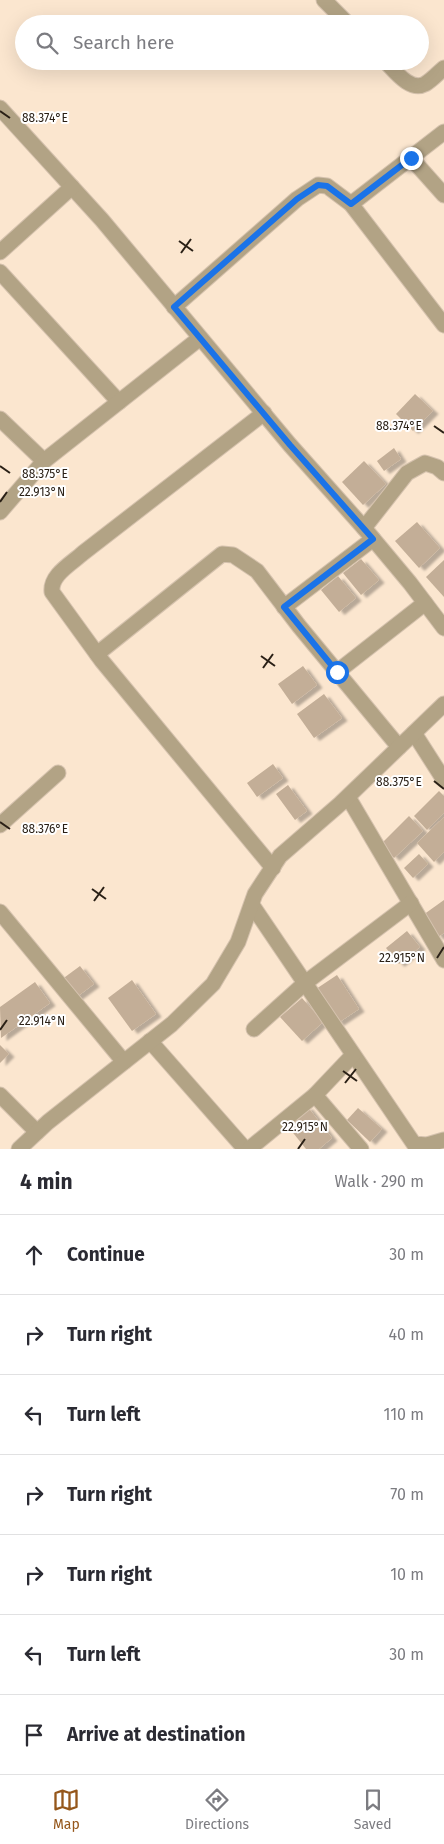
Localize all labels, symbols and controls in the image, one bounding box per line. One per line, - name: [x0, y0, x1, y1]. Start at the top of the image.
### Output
- search box: [15, 15, 429, 70]
- icon: search: [33, 29, 61, 57]
- text: Search here: [73, 31, 174, 54]
- text: 88.374°E: [22, 111, 68, 125]
- route end: [400, 147, 423, 170]
- text: 88.374°E: [376, 419, 422, 433]
- text: 88.375°E: [22, 467, 68, 481]
- text: 22.913°N: [19, 485, 65, 499]
- route start: [326, 661, 349, 684]
- text: 88.375°E: [376, 775, 422, 789]
- text: 88.376°E: [22, 822, 68, 836]
- text: 22.915°N: [379, 951, 425, 965]
- text: 22.914°N: [19, 1014, 65, 1028]
- text: 22.915°N: [282, 1120, 328, 1134]
- text: 4 min: [20, 1169, 73, 1195]
- text: Walk · 290 m: [334, 1172, 424, 1191]
- icon: ahead: [20, 1241, 48, 1269]
- text: Continue: [67, 1243, 145, 1266]
- text: 30 m: [389, 1245, 424, 1264]
- icon: right: [20, 1321, 48, 1349]
- text: Turn right: [67, 1323, 152, 1346]
- text: 40 m: [389, 1325, 424, 1344]
- icon: left: [20, 1401, 48, 1429]
- text: Turn left: [67, 1403, 141, 1426]
- text: 110 m: [383, 1405, 424, 1424]
- icon: right: [20, 1481, 48, 1509]
- text: Turn right: [67, 1483, 152, 1506]
- text: 70 m: [390, 1485, 424, 1504]
- icon: right: [20, 1561, 48, 1589]
- text: Turn right: [67, 1563, 152, 1586]
- text: 10 m: [390, 1565, 424, 1584]
- icon: left: [20, 1641, 48, 1669]
- text: Turn left: [67, 1643, 141, 1666]
- text: 30 m: [389, 1645, 424, 1664]
- icon: arrive: [20, 1721, 48, 1749]
- text: Arrive at destination: [67, 1723, 246, 1746]
- tab: Map: [52, 1786, 80, 1833]
- tab: Directions: [185, 1786, 249, 1833]
- tab: Saved: [354, 1786, 392, 1833]

